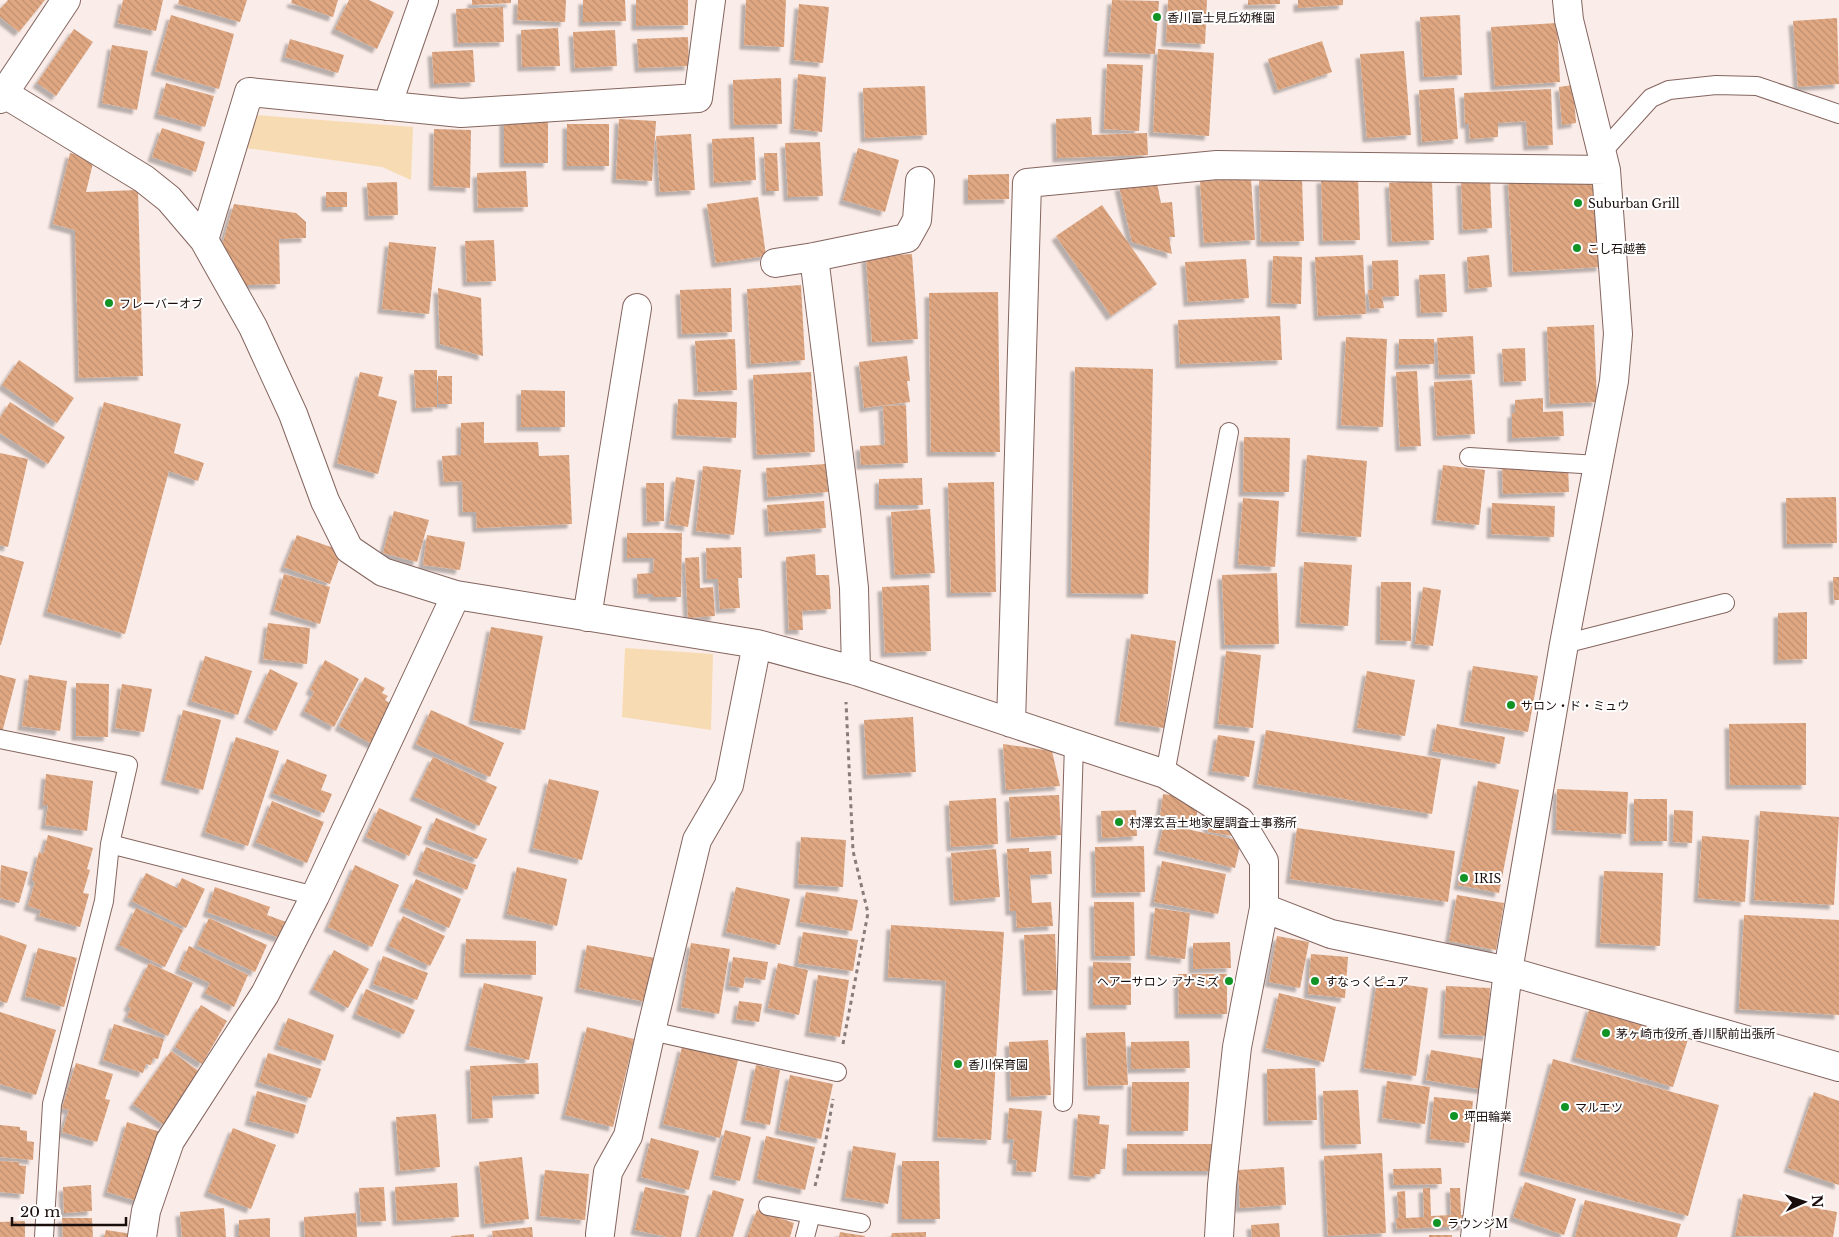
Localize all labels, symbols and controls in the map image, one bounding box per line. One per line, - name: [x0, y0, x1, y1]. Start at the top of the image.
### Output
- place label: 香川富士見丘幼稚園: [1167, 10, 1275, 25]
- marker: 香川富士見丘幼稚園: [1151, 11, 1163, 23]
- place label: Suburban Grill: [1588, 196, 1680, 211]
- marker: Suburban Grill: [1572, 197, 1584, 209]
- place label: こし石越善: [1587, 241, 1647, 256]
- marker: こし石越善: [1571, 242, 1583, 254]
- place label: フレーバーオブ: [119, 296, 203, 311]
- marker: フレーバーオブ: [103, 297, 115, 309]
- place label: サロン・ド・ミュウ: [1521, 698, 1629, 713]
- marker: サロン・ド・ミュウ: [1505, 699, 1517, 711]
- place label: 村澤玄吾土地家屋調査士事務所: [1129, 815, 1297, 830]
- marker: 村澤玄吾土地家屋調査士事務所: [1113, 816, 1125, 828]
- place label: IRIS: [1474, 871, 1501, 886]
- marker: IRIS: [1458, 872, 1470, 884]
- place label: ヘアーサロン アナミズ: [1097, 974, 1219, 989]
- place label: すなっくピュア: [1325, 974, 1409, 989]
- marker: ヘアーサロン アナミズ: [1223, 975, 1235, 987]
- marker: すなっくピュア: [1309, 975, 1321, 987]
- place label: 茅ヶ崎市役所 香川駅前出張所: [1616, 1026, 1775, 1041]
- marker: 茅ヶ崎市役所 香川駅前出張所: [1600, 1027, 1612, 1039]
- place label: 香川保育園: [968, 1057, 1028, 1072]
- marker: 香川保育園: [952, 1058, 964, 1070]
- place label: マルエツ: [1575, 1100, 1623, 1115]
- marker: マルエツ: [1559, 1101, 1571, 1113]
- place label: 坪田輪業: [1464, 1109, 1512, 1124]
- marker: 坪田輪業: [1448, 1110, 1460, 1122]
- north arrow: [1779, 1177, 1829, 1227]
- scale bar: [12, 1194, 126, 1226]
- text: N: [1808, 1194, 1826, 1208]
- text: 20 m: [20, 1202, 60, 1221]
- place label: ラウンジM: [1447, 1216, 1508, 1231]
- marker: ラウンジM: [1431, 1217, 1443, 1229]

